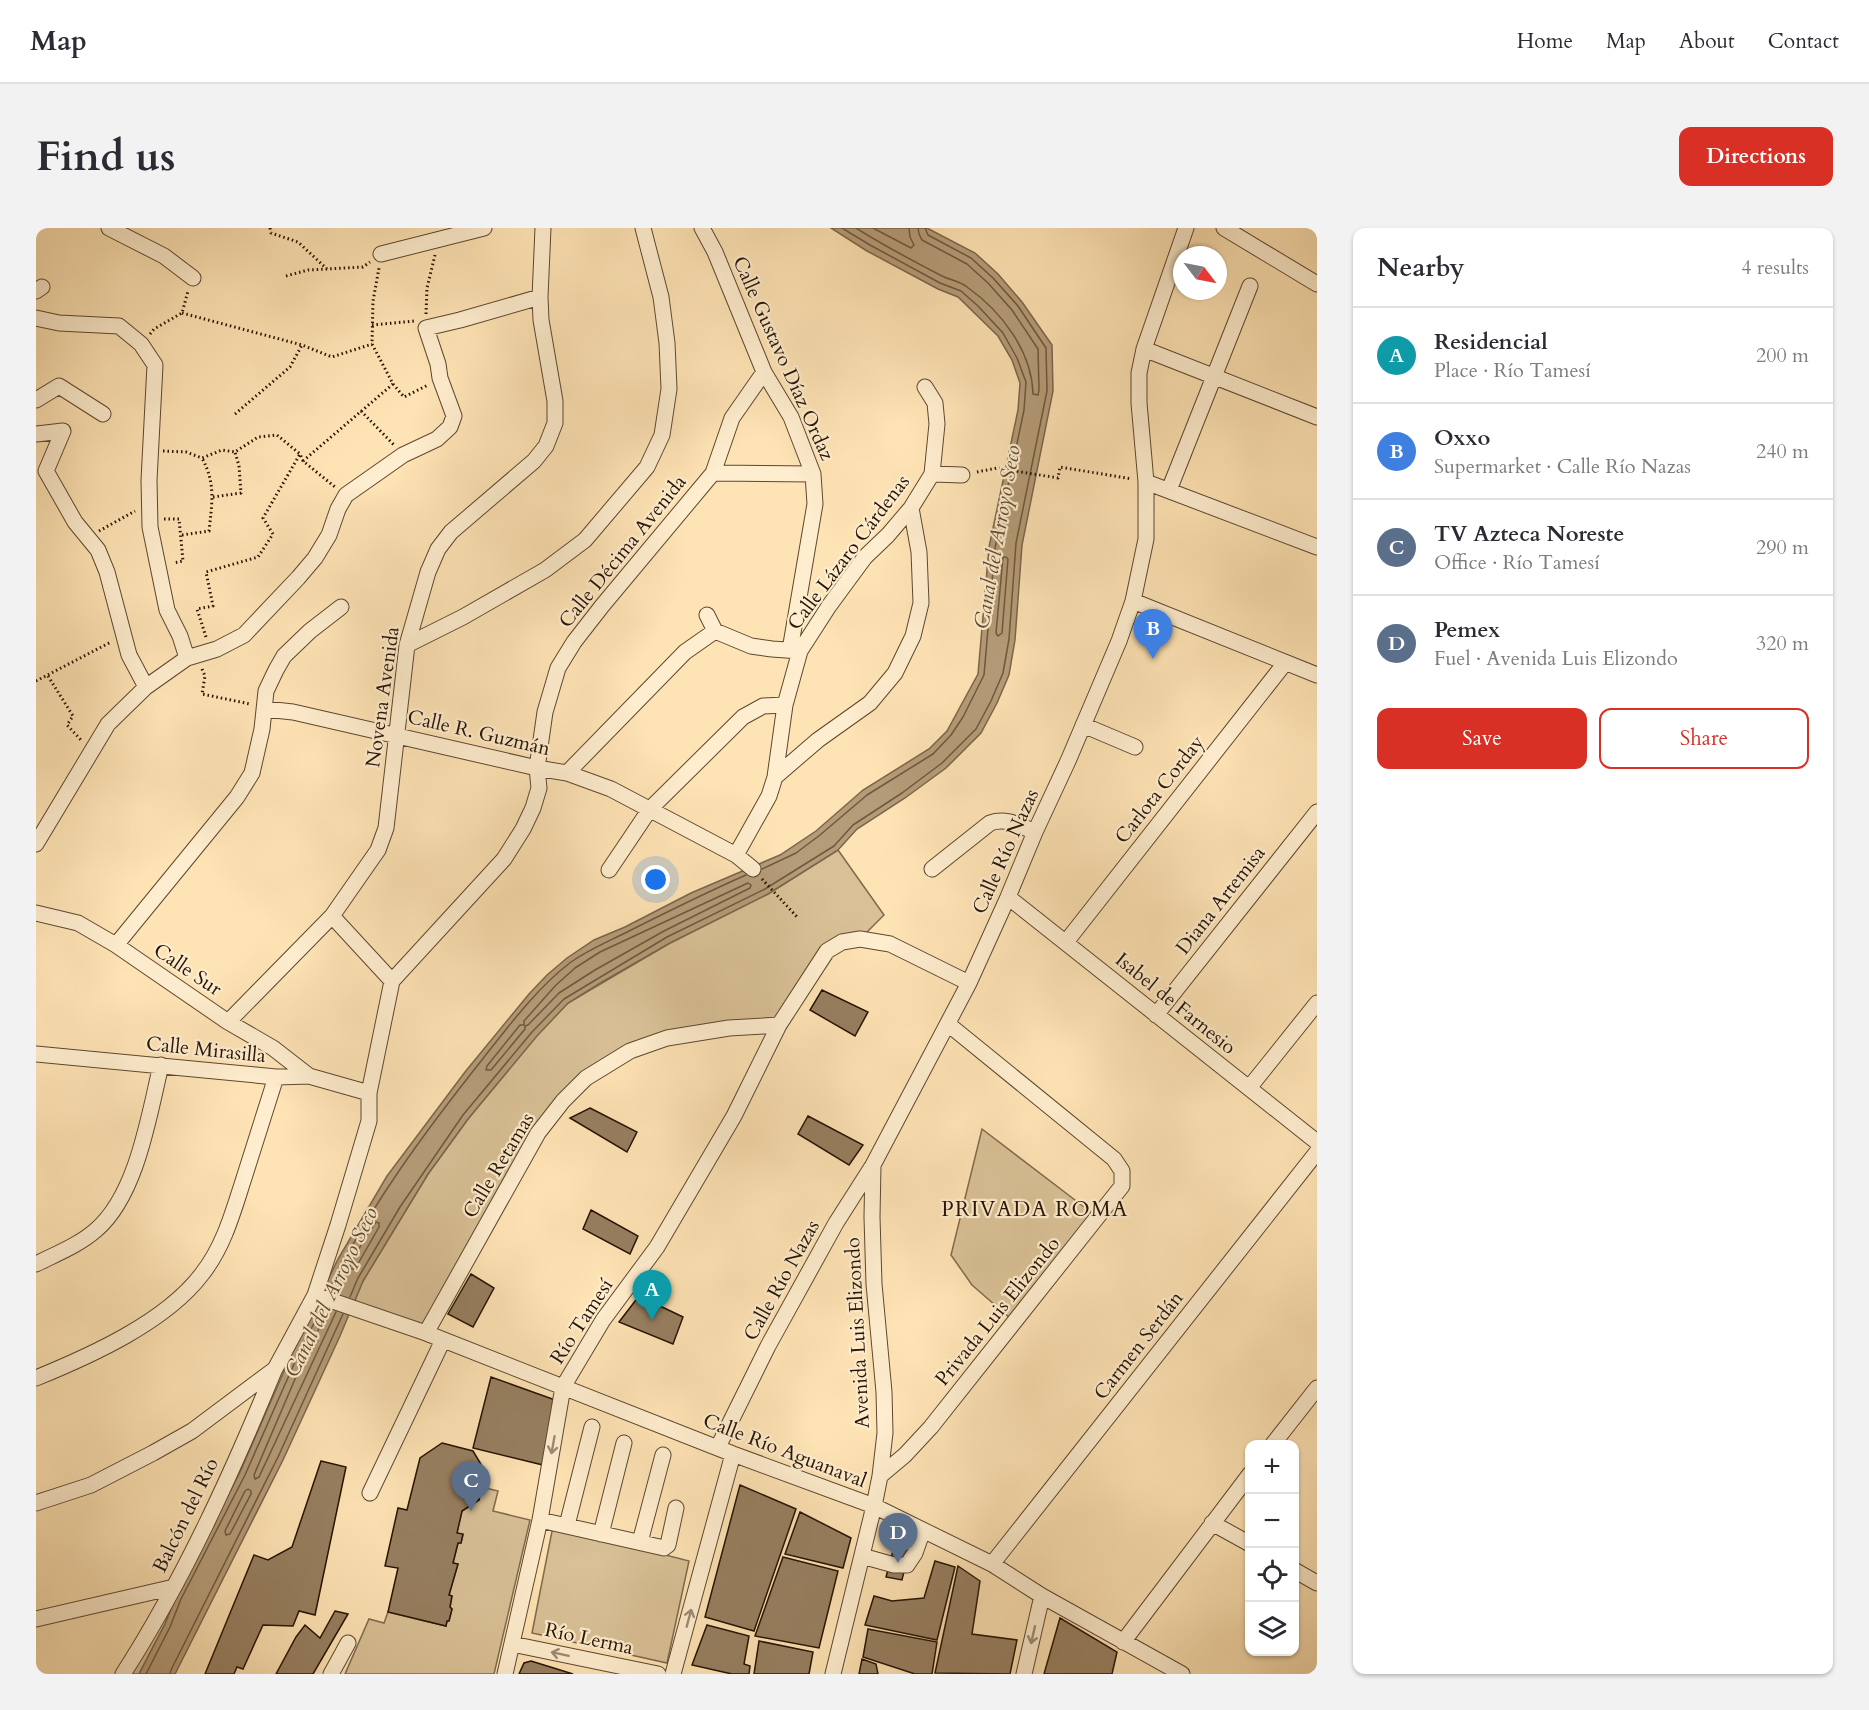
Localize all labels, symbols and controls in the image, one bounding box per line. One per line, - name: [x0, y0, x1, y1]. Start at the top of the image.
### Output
- text: Map: [30, 22, 87, 60]
- text: Home: [1517, 27, 1573, 56]
- text: Map: [1606, 27, 1646, 56]
- text: About: [1679, 27, 1735, 56]
- text: Contact: [1768, 27, 1839, 56]
- button: Directions: [1679, 127, 1833, 186]
- text: Find us: [36, 128, 176, 185]
- north arrow: [1173, 246, 1227, 300]
- text: Nearby: [1377, 250, 1465, 285]
- street label: Calle Gustavo Díaz Ordaz: [726, 252, 841, 465]
- text: 4 results: [1741, 254, 1809, 281]
- text: Residencial: [1434, 327, 1548, 357]
- text: A: [1389, 342, 1404, 369]
- text: 200 m: [1756, 342, 1809, 369]
- text: Place · Río Tamesí: [1434, 357, 1591, 384]
- text: Oxxo: [1434, 423, 1490, 453]
- text: B: [1389, 438, 1404, 465]
- text: 240 m: [1756, 438, 1809, 465]
- water label: Canal del Arroyo Seco: [967, 443, 1028, 631]
- text: Supermarket · Calle Río Nazas: [1434, 453, 1691, 480]
- street label: Calle Décima Avenida: [552, 469, 693, 633]
- street label: Calle Lázaro Cárdenas: [781, 469, 916, 636]
- text: TV Azteca Noreste: [1434, 519, 1624, 549]
- text: C: [1389, 534, 1404, 561]
- text: 290 m: [1756, 534, 1809, 561]
- text: Office · Río Tamesí: [1434, 549, 1600, 576]
- pin: B: [1134, 610, 1172, 659]
- text: Pemex: [1434, 615, 1500, 645]
- street label: Novena Avenida: [359, 624, 406, 769]
- text: D: [1388, 630, 1405, 657]
- text: 320 m: [1756, 630, 1809, 657]
- text: Fuel · Avenida Luis Elizondo: [1434, 645, 1678, 672]
- street label: Calle R. Guzmán: [405, 703, 553, 762]
- button: Save: [1377, 708, 1587, 769]
- button: Share: [1599, 708, 1809, 769]
- street label: Carlota Corday: [1109, 729, 1211, 849]
- street label: Calle Río Nazas: [966, 784, 1045, 918]
- street label: Diana Artemisa: [1170, 840, 1271, 960]
- your location: [641, 865, 670, 894]
- street label: Calle Sur: [148, 937, 228, 1002]
- street label: Isabel de Farnesio: [1110, 946, 1242, 1061]
- street label: Calle Mirasilla: [145, 1030, 267, 1069]
- street label: Calle Retamas: [456, 1107, 541, 1223]
- district label: PRIVADA ROMA: [941, 1195, 1129, 1224]
- water label: Canal del Arroyo Seco: [278, 1202, 385, 1382]
- street label: Calle Río Nazas: [737, 1215, 826, 1345]
- street label: Privada Luis Elizondo: [929, 1231, 1066, 1392]
- street label: Avenida Luis Elizondo: [839, 1236, 876, 1429]
- pin: A: [632, 1270, 672, 1320]
- street label: Río Tamesí: [544, 1273, 619, 1369]
- street label: Carmen Serdán: [1087, 1285, 1190, 1405]
- street label: Calle Río Aguanaval: [699, 1407, 870, 1494]
- one-way arrow: [547, 1434, 558, 1454]
- map controls: [1245, 1440, 1299, 1656]
- button: +: [1245, 1440, 1299, 1494]
- street label: Balcón del Río: [146, 1453, 225, 1577]
- pin: C: [452, 1462, 490, 1511]
- button: −: [1245, 1494, 1299, 1548]
- pin: D: [878, 1514, 918, 1563]
- button: locate: [1245, 1548, 1299, 1602]
- button: layers: [1245, 1602, 1299, 1656]
- one-way arrow: [683, 1608, 695, 1627]
- street label: Río Lerma: [542, 1616, 636, 1661]
- one-way arrow: [1027, 1625, 1039, 1644]
- one-way arrow: [551, 1648, 570, 1659]

